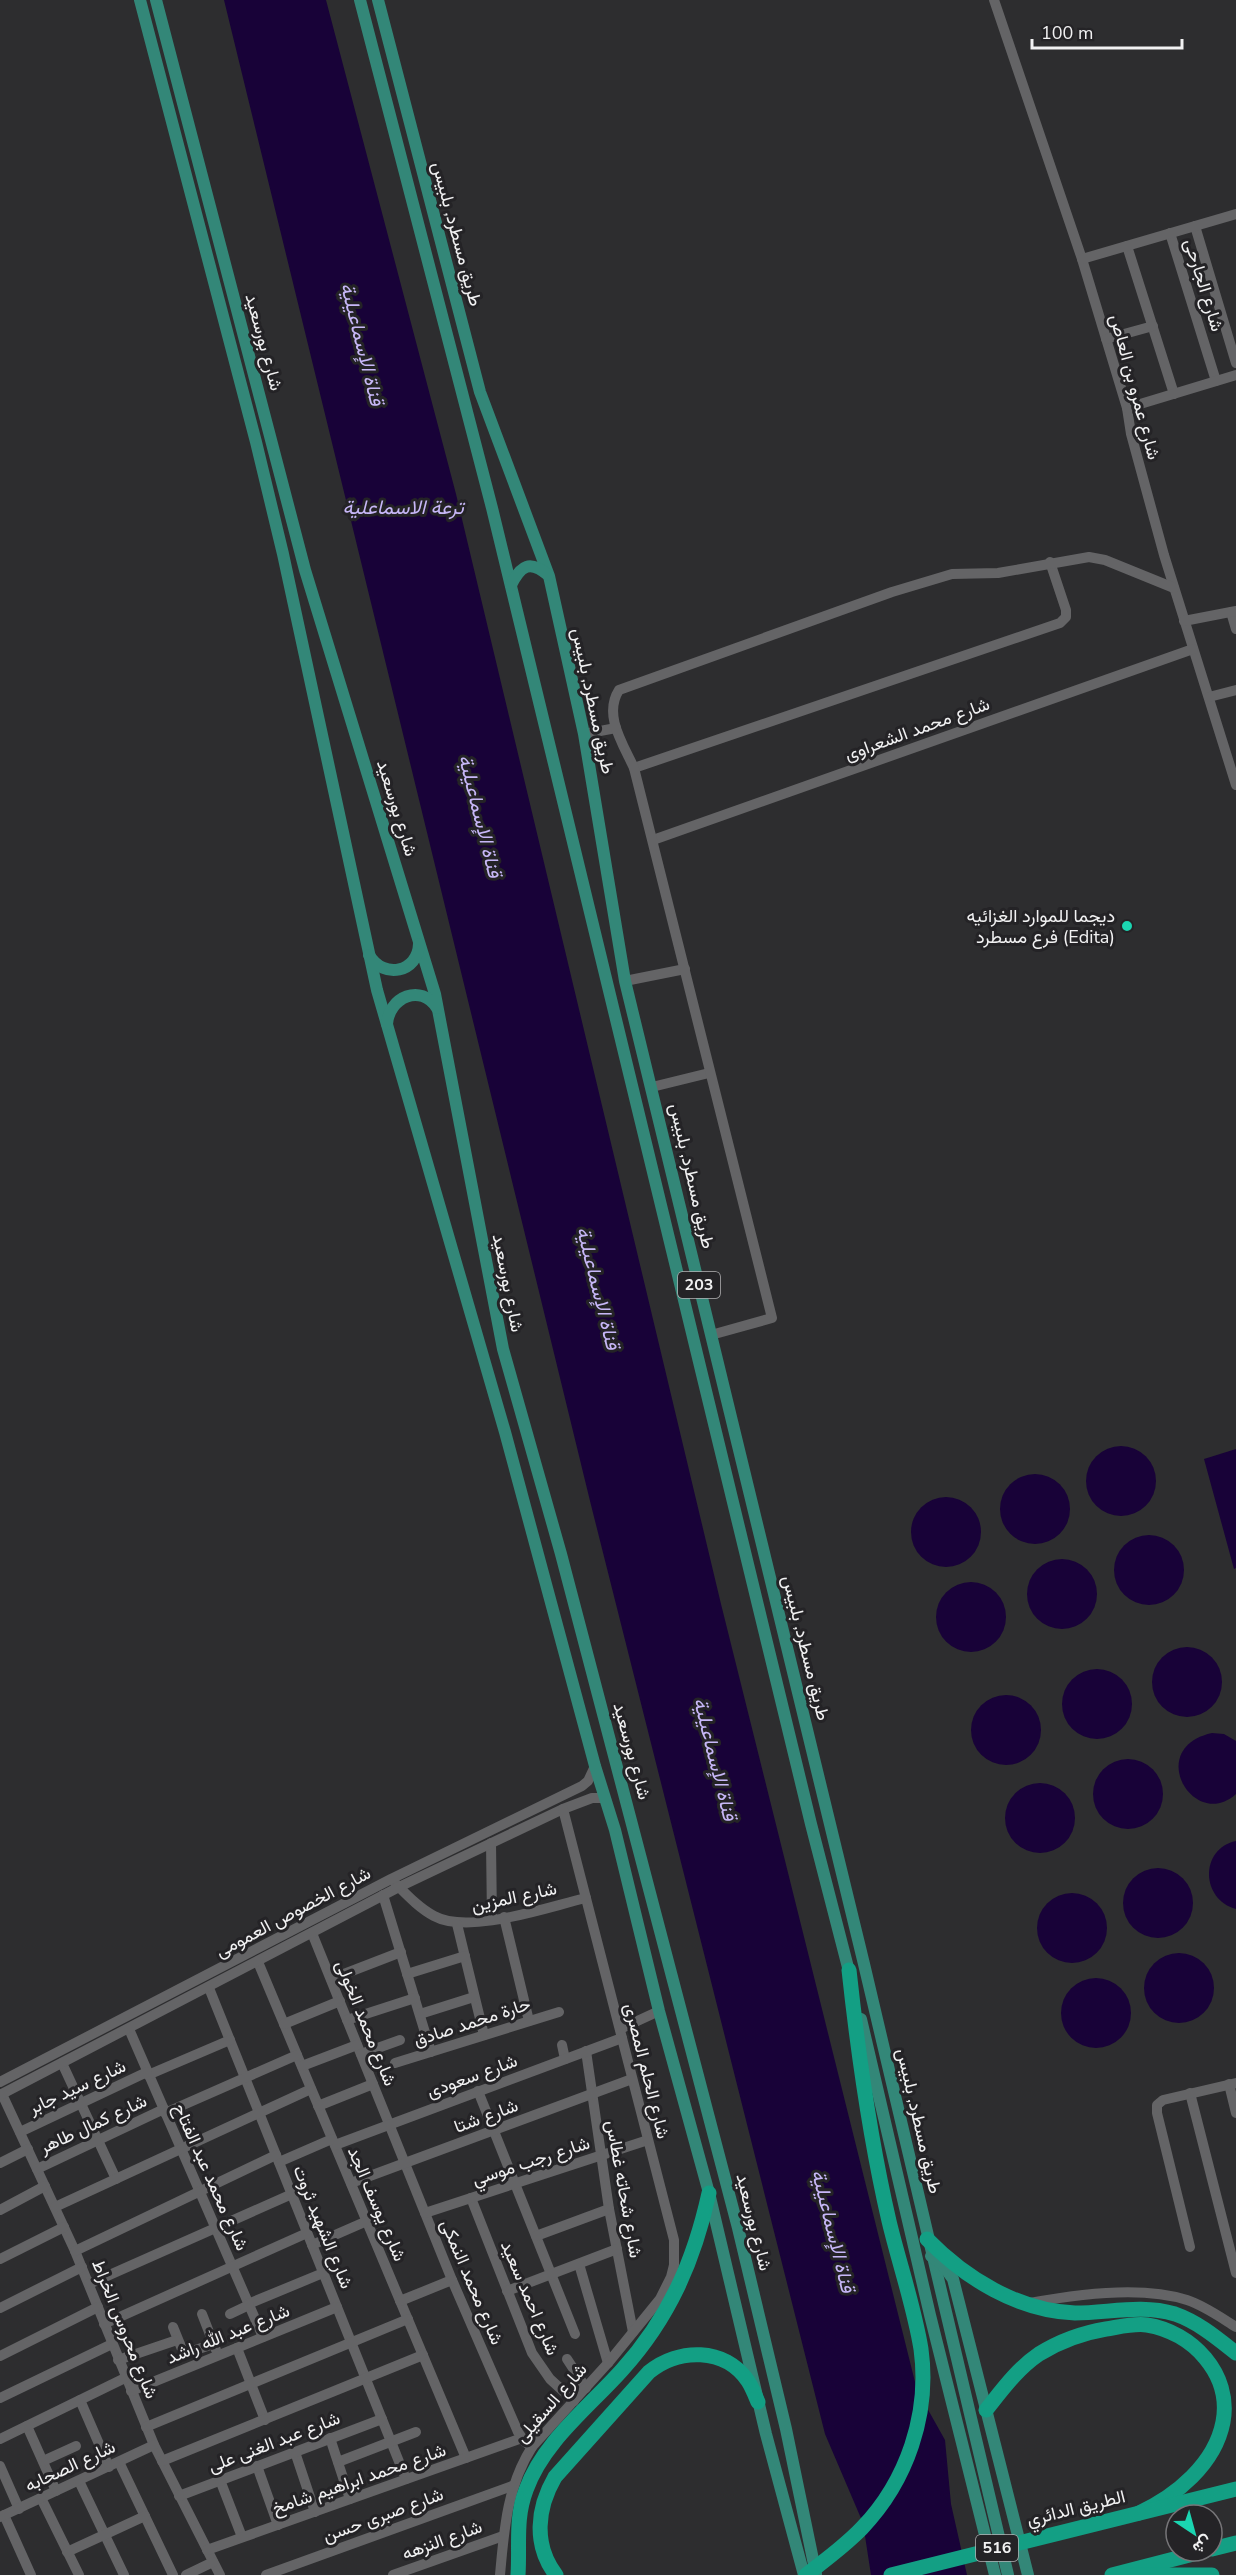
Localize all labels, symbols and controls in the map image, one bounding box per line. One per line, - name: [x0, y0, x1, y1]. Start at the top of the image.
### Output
- scale bar: [1032, 12, 1182, 50]
- text: 100 m: [1041, 21, 1093, 45]
- street label: طريق مسطرد, بلبيس: [426, 159, 488, 309]
- street label: شارع الجارحى: [1179, 236, 1229, 334]
- water label: قناة الإسماعيلية: [334, 280, 391, 410]
- street label: شارع بورسعيد: [240, 291, 288, 393]
- street label: شارع عمرو بن العاص: [1104, 312, 1166, 462]
- water label: ترعة الاسماعلية: [342, 494, 465, 521]
- street label: طريق مسطرد, بلبيس: [566, 626, 620, 776]
- street label: شارع محمد الشعراوى: [841, 692, 993, 766]
- water label: قناة الإسماعيلية: [452, 752, 509, 882]
- street label: شارع بورسعيد: [371, 757, 423, 859]
- place label: ديجما للموارد الغزائيه فرع مسطرد (Edita): [967, 904, 1115, 949]
- marker: ديجما للموارد الغزائيه فرع مسطرد (Edita): [1120, 919, 1134, 933]
- street label: طريق مسطرد, بلبيس: [664, 1101, 720, 1251]
- water label: قناة الإسماعيلية: [570, 1224, 627, 1354]
- street label: شارع بورسعيد: [487, 1232, 529, 1334]
- road number: 203: [678, 1272, 720, 1298]
- street label: طريق مسطرد, بلبيس: [776, 1573, 836, 1723]
- water label: قناة الإسماعيلية: [687, 1695, 744, 1825]
- street label: شارع بورسعيد: [608, 1700, 656, 1802]
- street label: شارع الخصوص العمومى: [211, 1861, 375, 1963]
- street label: شارع المزين: [469, 1876, 559, 1918]
- street label: شارع محمد الخولى: [330, 1957, 402, 2089]
- street label: حارة محمد صادق: [410, 1992, 534, 2052]
- street label: شارع الحلم المصرى: [619, 2001, 675, 2141]
- street label: طريق مسطرد, بلبيس: [891, 2046, 947, 2196]
- street label: شارع سعودى: [423, 2049, 521, 2103]
- street label: شارع سيد جابر: [24, 2054, 130, 2120]
- street label: شارع كمال طاهر: [35, 2089, 151, 2160]
- street label: شارع شتا: [451, 2093, 521, 2139]
- street label: شارع محمد عبد الفتاح: [168, 2099, 254, 2255]
- street label: شارع شحاته غطاس: [600, 2118, 648, 2260]
- street label: شارع رجب موسي: [469, 2131, 594, 2194]
- street label: شارع يوسف الجد: [342, 2143, 412, 2265]
- street label: شارع الشهيد ثروت: [287, 2162, 359, 2292]
- water label: قناة الإسماعيلية: [805, 2167, 862, 2297]
- street label: شارع بورسعيد: [730, 2171, 778, 2273]
- street label: شارع محمد النمكى: [435, 2216, 509, 2348]
- street label: شارع احمد سعيد: [495, 2237, 565, 2359]
- street label: شارع محروس الخراط: [86, 2256, 164, 2402]
- street label: شارع عبد الله راشد: [163, 2298, 293, 2370]
- street label: شارع السقيلى: [510, 2358, 592, 2448]
- street label: شارع عبد الغنى على: [205, 2406, 343, 2478]
- street label: شارع الصحابه: [21, 2435, 119, 2497]
- street label: شارع محمد ابراهيم شامخ: [269, 2438, 449, 2520]
- street label: شارع صبرى حسن: [319, 2482, 447, 2548]
- street label: الطريق الدائري: [1024, 2484, 1129, 2535]
- north arrow: [1164, 2503, 1224, 2563]
- street label: شارع النزهه: [399, 2514, 485, 2566]
- text: ش: [1188, 2530, 1216, 2559]
- road number: 516: [976, 2535, 1018, 2561]

